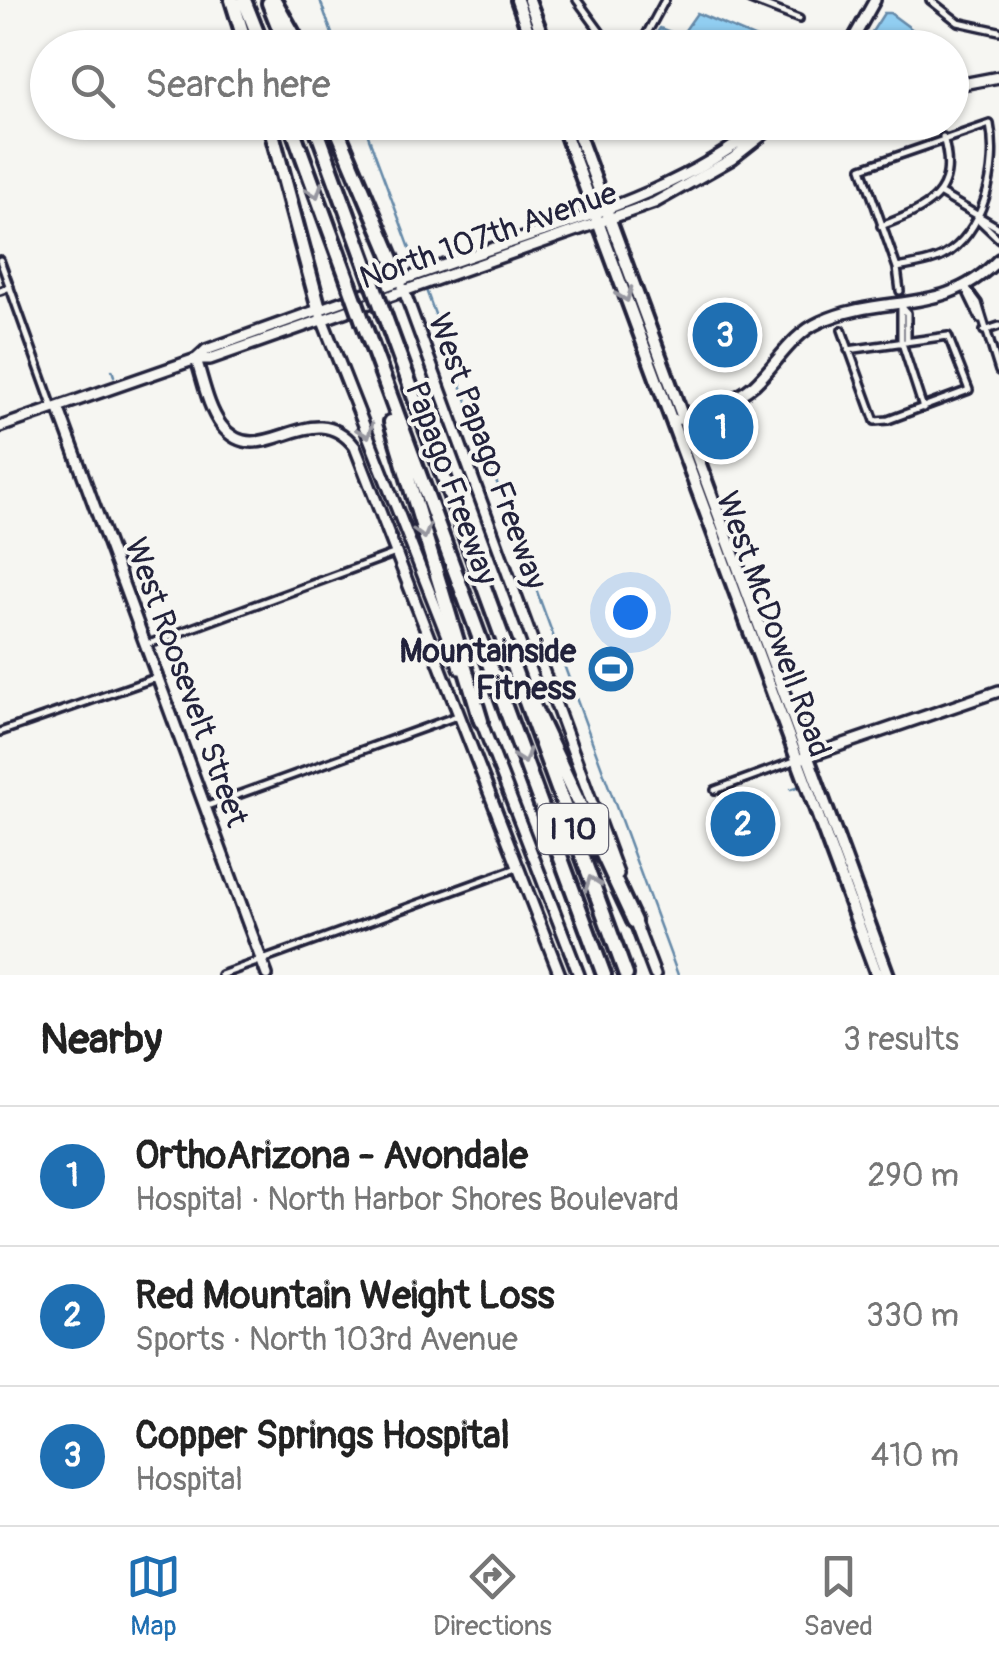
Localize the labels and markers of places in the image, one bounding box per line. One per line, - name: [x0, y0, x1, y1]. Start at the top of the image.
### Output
- pin: 3: [692, 298, 758, 372]
- pin: 1: [688, 390, 754, 464]
- place label: Mountainside Fitness: [399, 632, 577, 709]
- sports icon: Mountainside Fitness: [585, 643, 637, 695]
- pin: 2: [710, 786, 776, 862]

